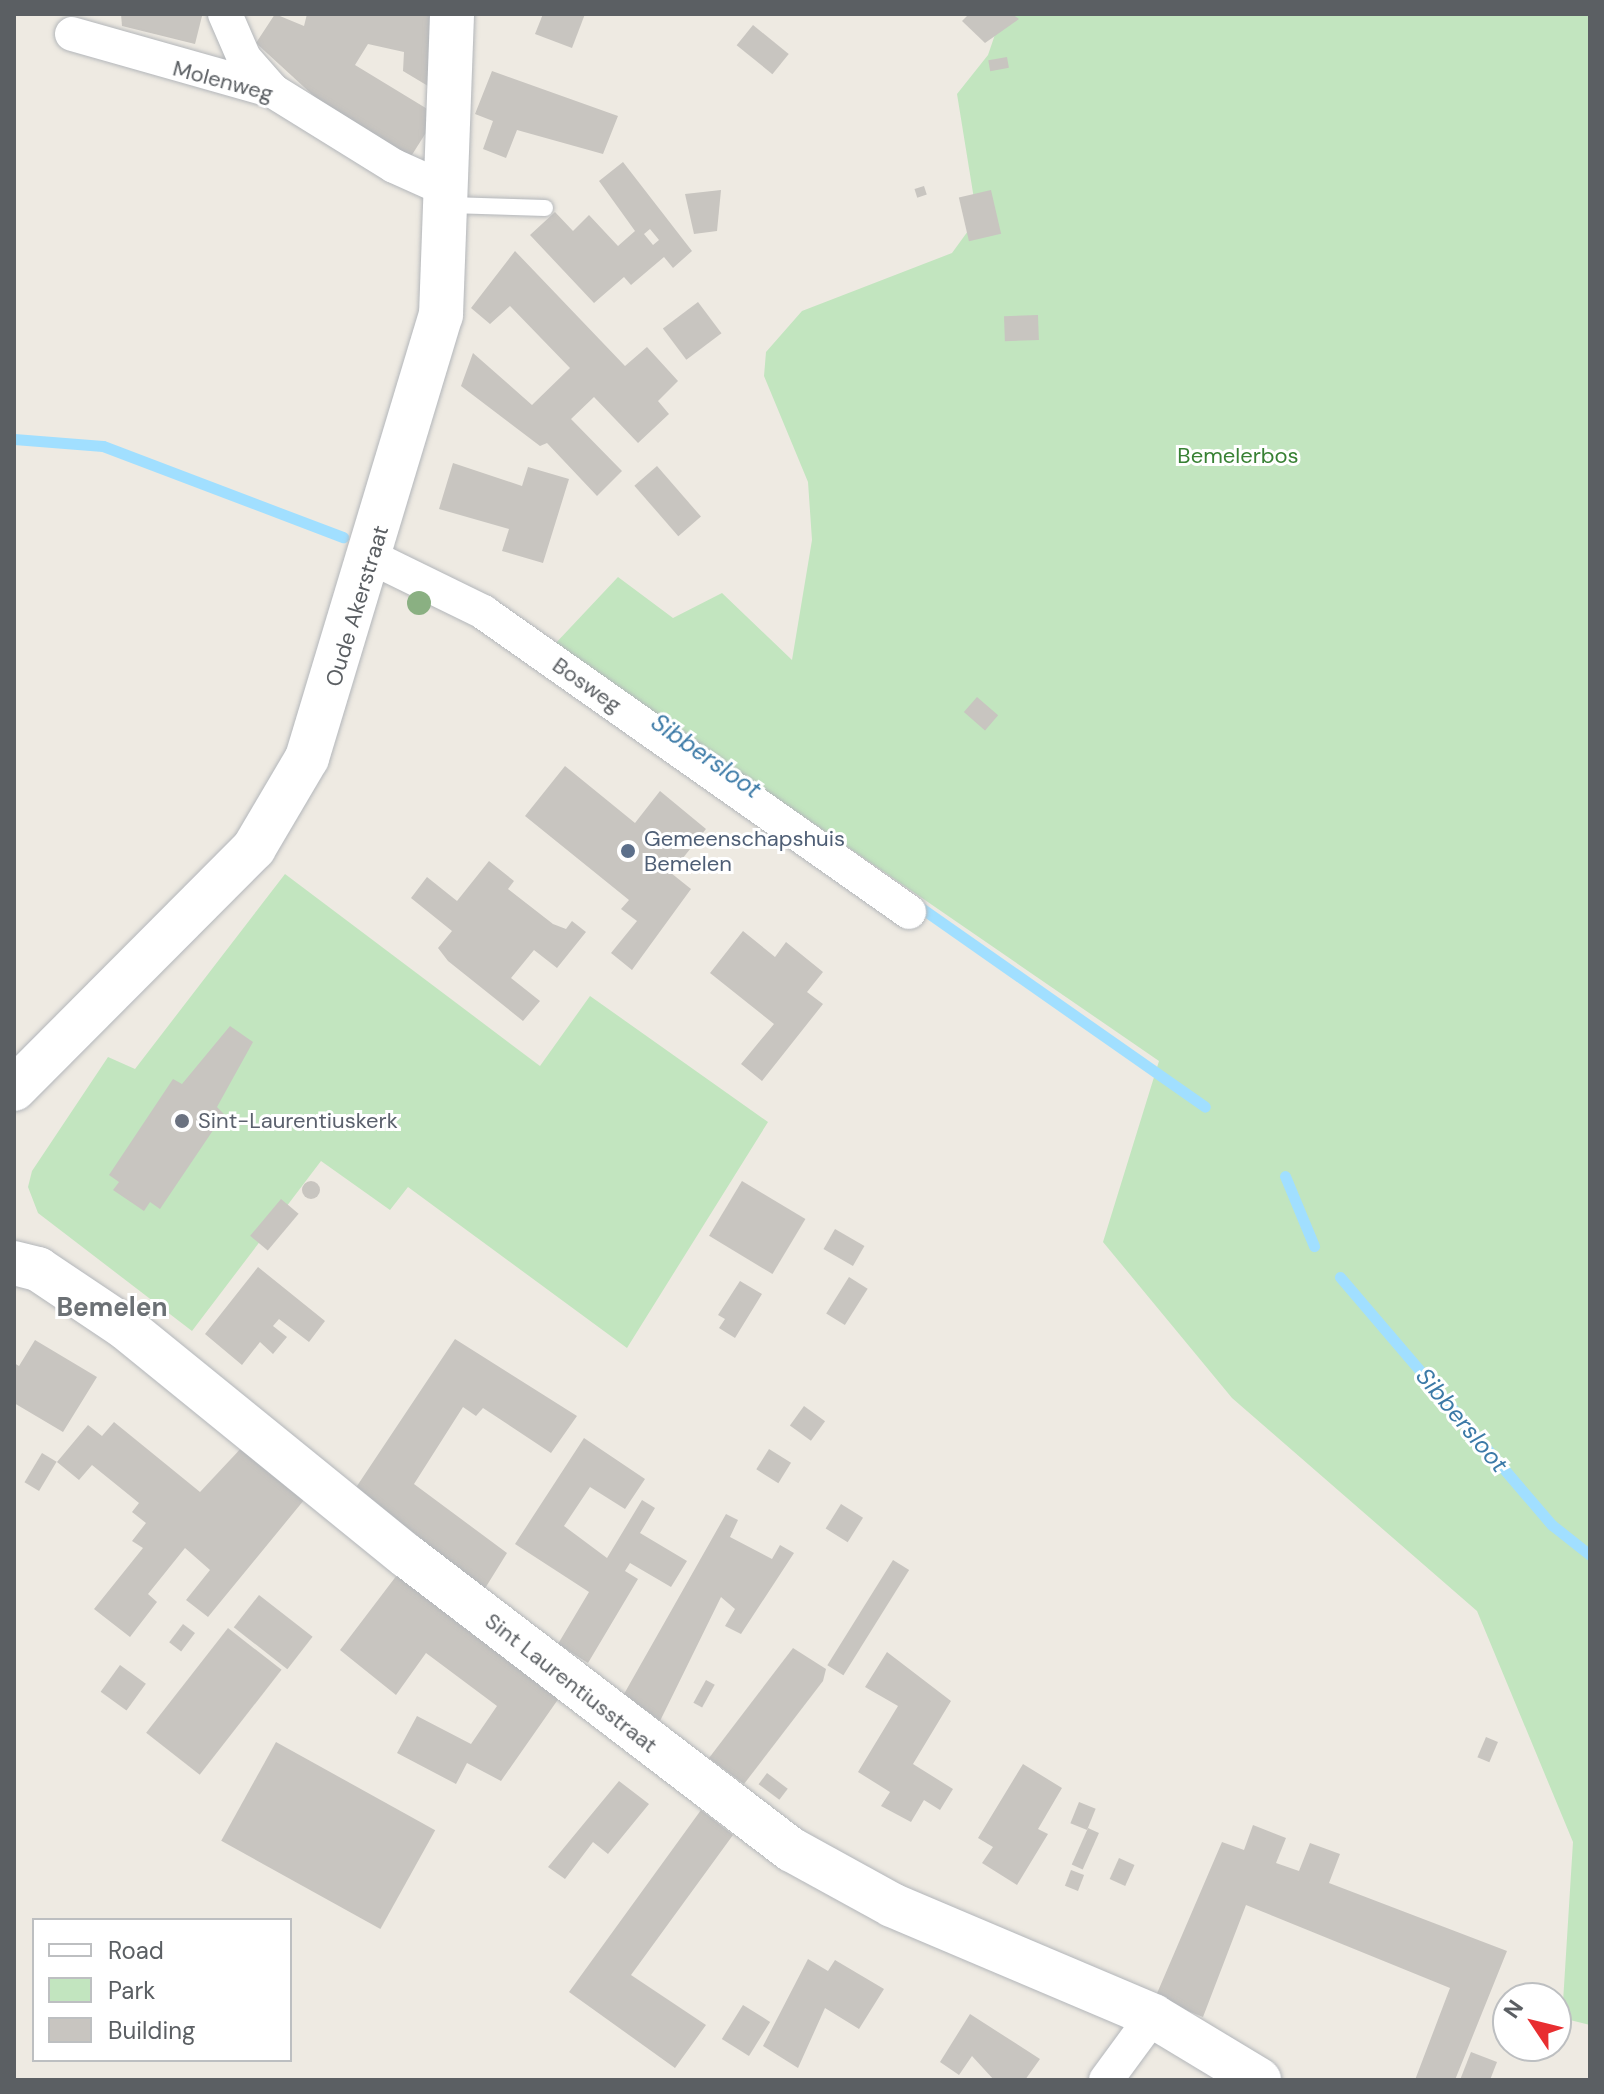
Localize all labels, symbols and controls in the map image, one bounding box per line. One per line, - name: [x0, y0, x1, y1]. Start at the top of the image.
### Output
- street label: Molenweg: [170, 55, 276, 107]
- park label: Bemelerbos: [1177, 443, 1299, 469]
- street label: Oude Akerstraat: [320, 522, 394, 690]
- street label: Bosweg: [547, 652, 627, 718]
- water label: Sibbersloot: [646, 708, 766, 804]
- place label: Gemeenschapshuis Bemelen: [644, 825, 845, 876]
- marker: Gemeenschapshuis Bemelen: [619, 842, 637, 860]
- place label: Sint-Laurentiuskerk: [198, 1108, 398, 1134]
- marker: Sint-Laurentiuskerk: [173, 1112, 191, 1130]
- district label: Bemelen: [57, 1292, 167, 1324]
- water label: Sibbersloot: [1410, 1362, 1514, 1478]
- street label: Sint Laurentiusstraat: [480, 1608, 662, 1758]
- legend: [32, 1918, 292, 2062]
- text: Road: [108, 1935, 164, 1966]
- text: Park: [108, 1975, 155, 2006]
- north arrow: [1492, 1982, 1572, 2062]
- text: N: [1497, 1994, 1530, 2024]
- text: Building: [108, 2015, 195, 2046]

